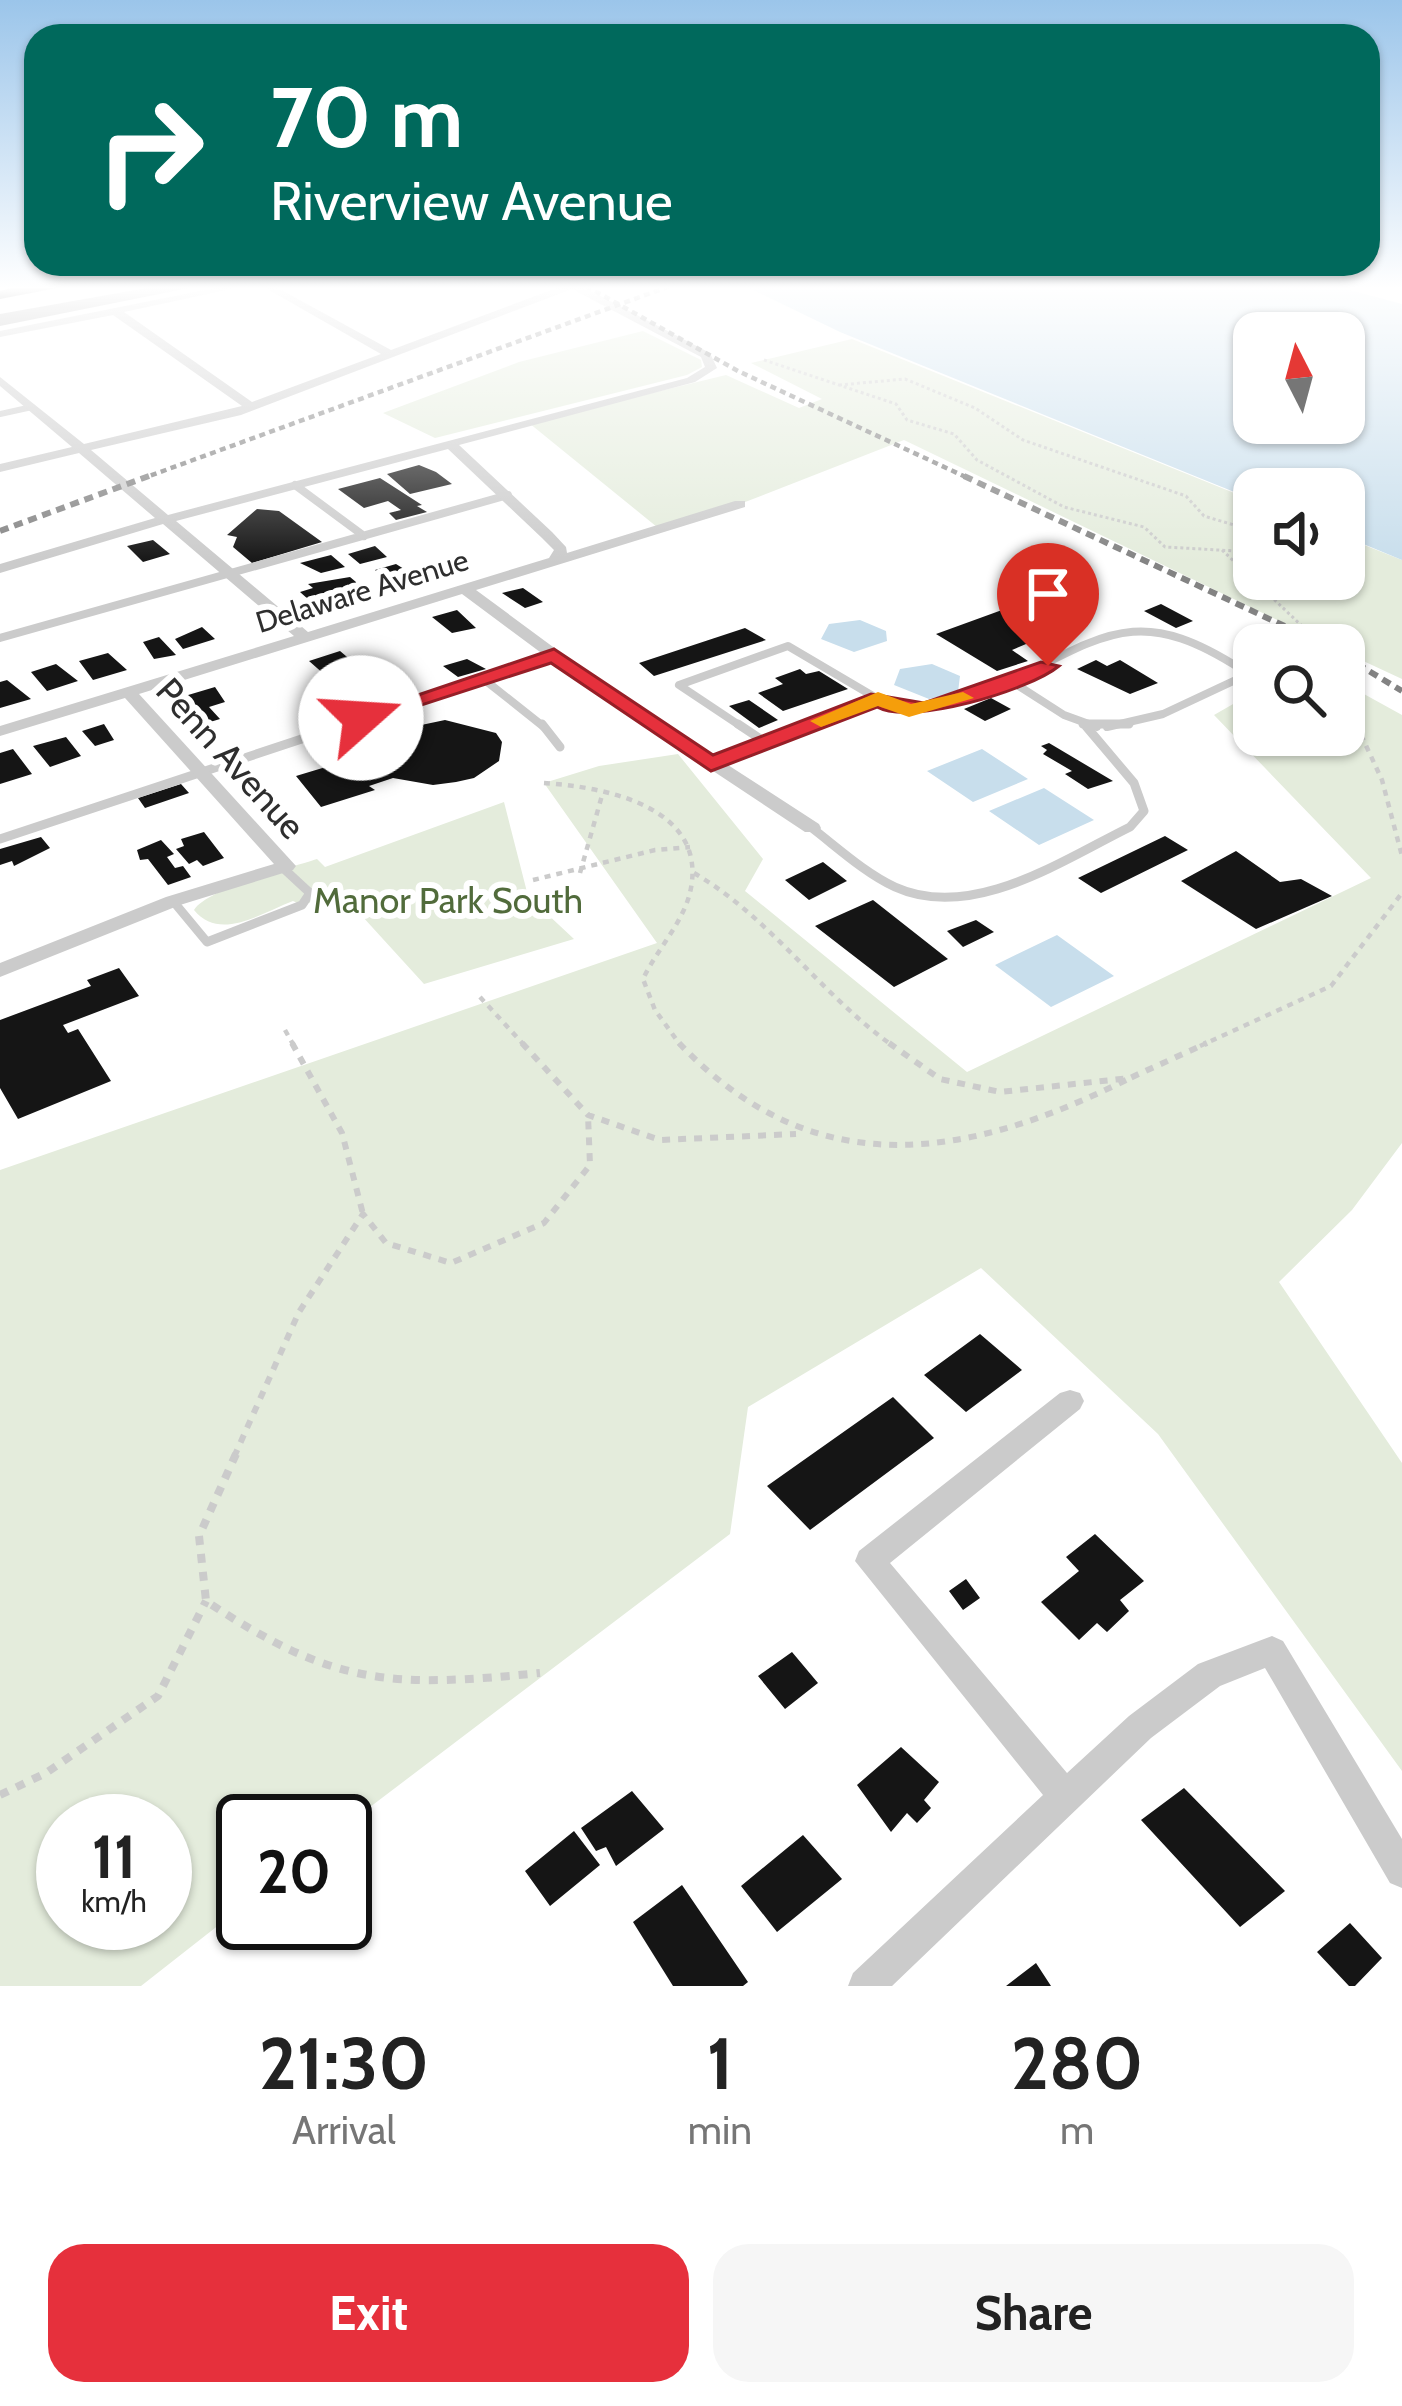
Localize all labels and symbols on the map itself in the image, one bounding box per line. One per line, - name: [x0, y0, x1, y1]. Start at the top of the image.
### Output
- north arrow: [1233, 312, 1365, 444]
- street label: Delaware Avenue: [251, 541, 473, 641]
- pin: [997, 543, 1099, 666]
- position arrow: [298, 655, 424, 781]
- street label: Penn Avenue: [147, 669, 315, 847]
- park label: Manor Park South: [313, 878, 583, 922]
- speed limit sign: 20: [216, 1794, 372, 1950]

